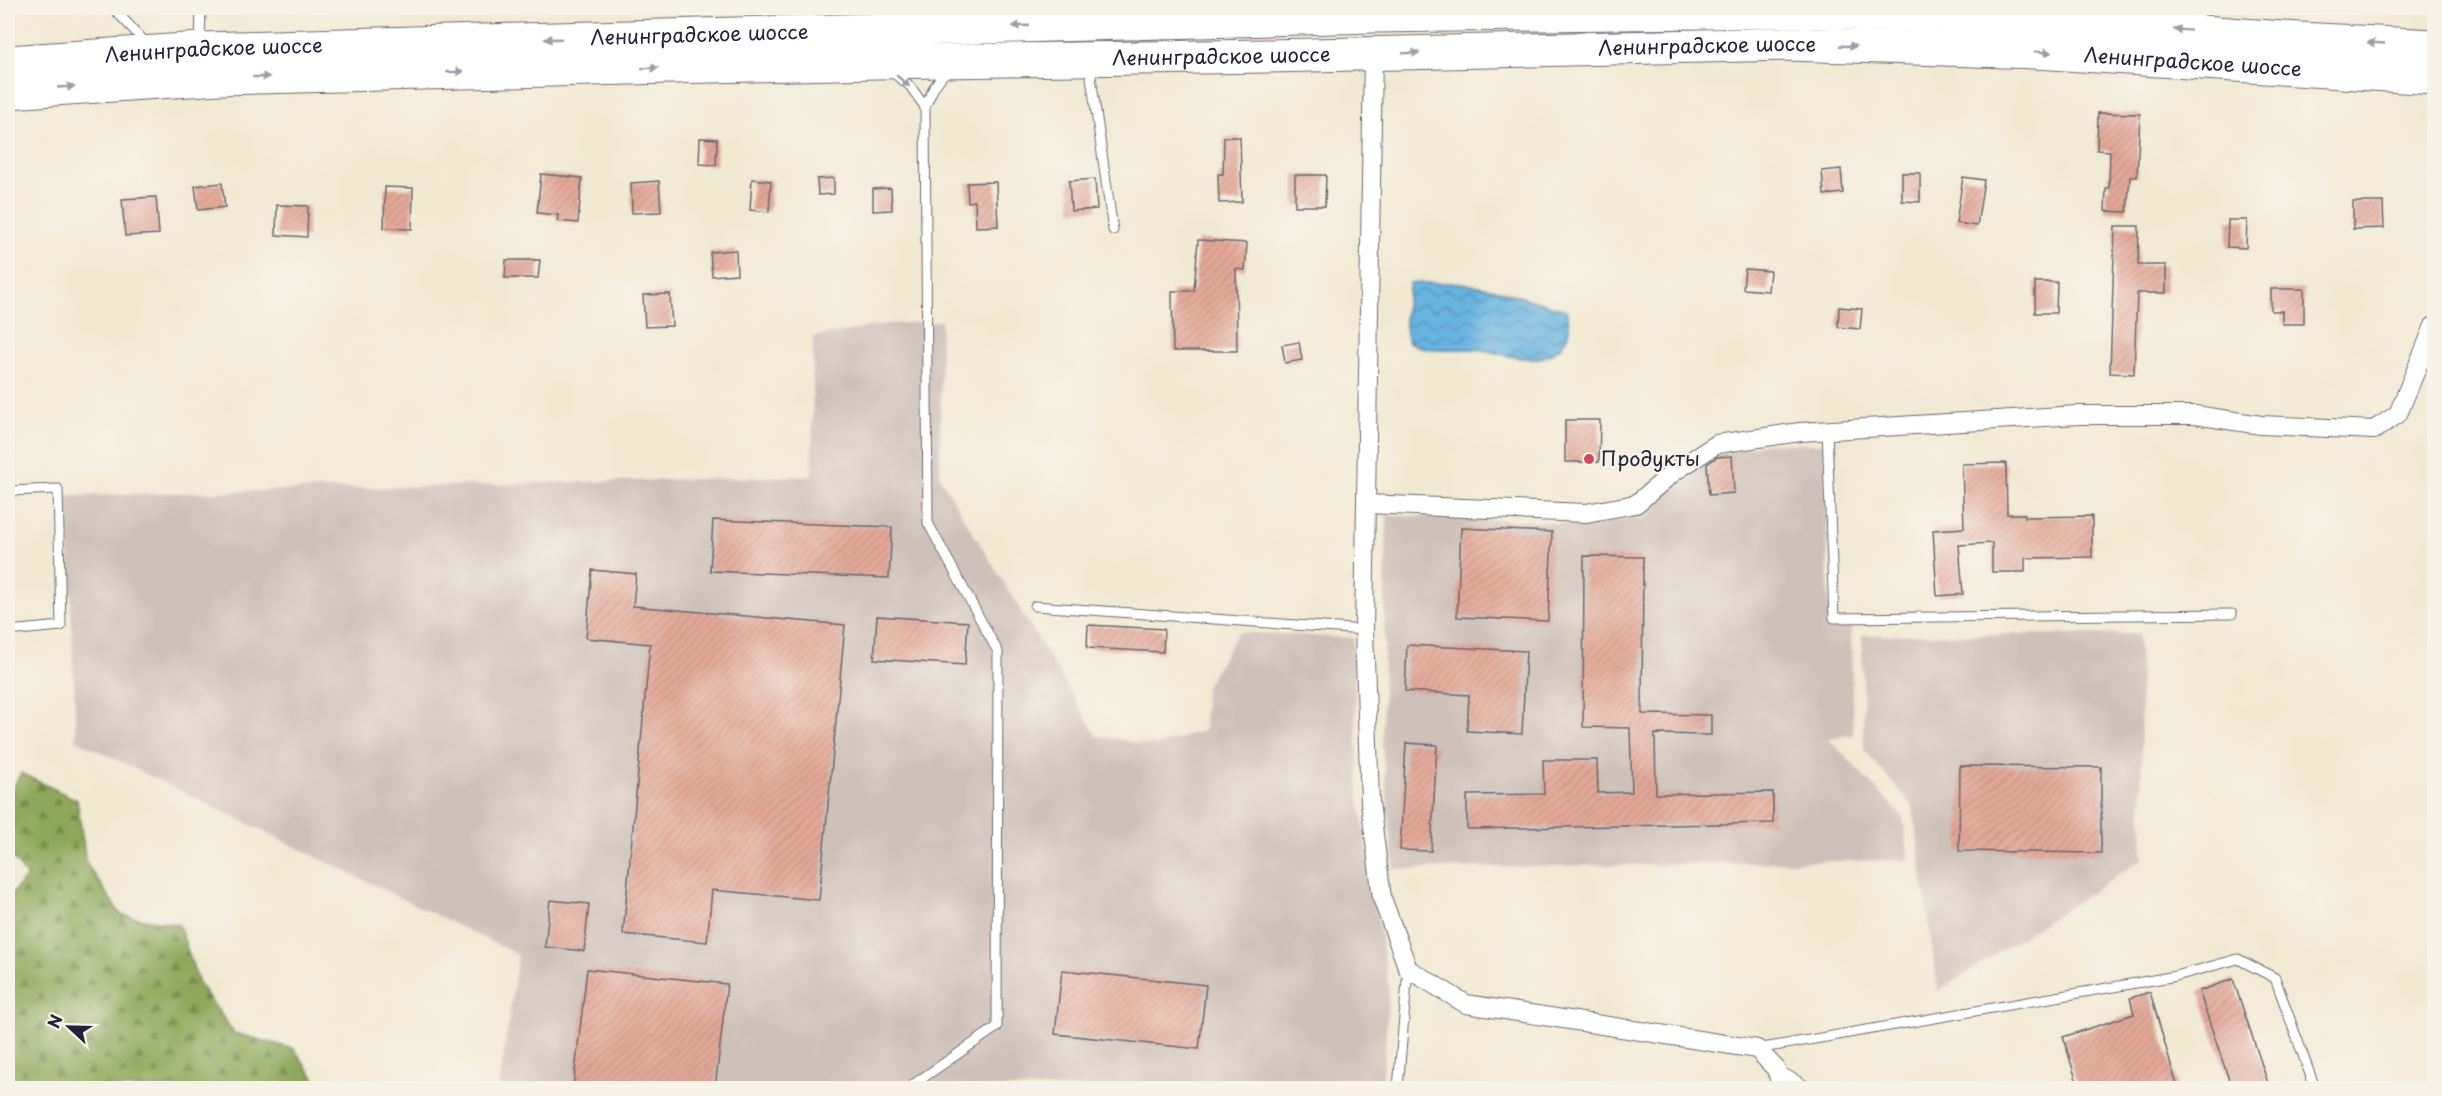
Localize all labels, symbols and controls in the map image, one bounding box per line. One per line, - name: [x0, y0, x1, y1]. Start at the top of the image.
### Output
- street label: Ленинградское шоссе: [590, 16, 809, 52]
- one-way arrow: [1012, 22, 1031, 31]
- one-way arrow: [2172, 25, 2191, 35]
- street label: Ленинградское шоссе: [1598, 28, 1817, 62]
- street label: Ленинградское шоссе: [104, 30, 323, 69]
- one-way arrow: [544, 35, 563, 44]
- street label: Ленинградское шоссе: [1112, 39, 1331, 72]
- street label: Ленинградское шоссе: [2083, 39, 2303, 83]
- one-way arrow: [2367, 39, 2386, 48]
- one-way arrow: [1838, 41, 1857, 51]
- one-way arrow: [2033, 47, 2052, 57]
- one-way arrow: [1401, 48, 1420, 58]
- one-way arrow: [641, 63, 660, 72]
- one-way arrow: [446, 68, 465, 77]
- one-way arrow: [251, 72, 270, 82]
- one-way arrow: [895, 75, 911, 88]
- one-way arrow: [56, 83, 75, 92]
- place label: Продукты: [1601, 443, 1700, 473]
- marker: Продукты: [1582, 452, 1596, 466]
- north arrow: [39, 997, 99, 1057]
- text: N: [41, 1011, 68, 1031]

